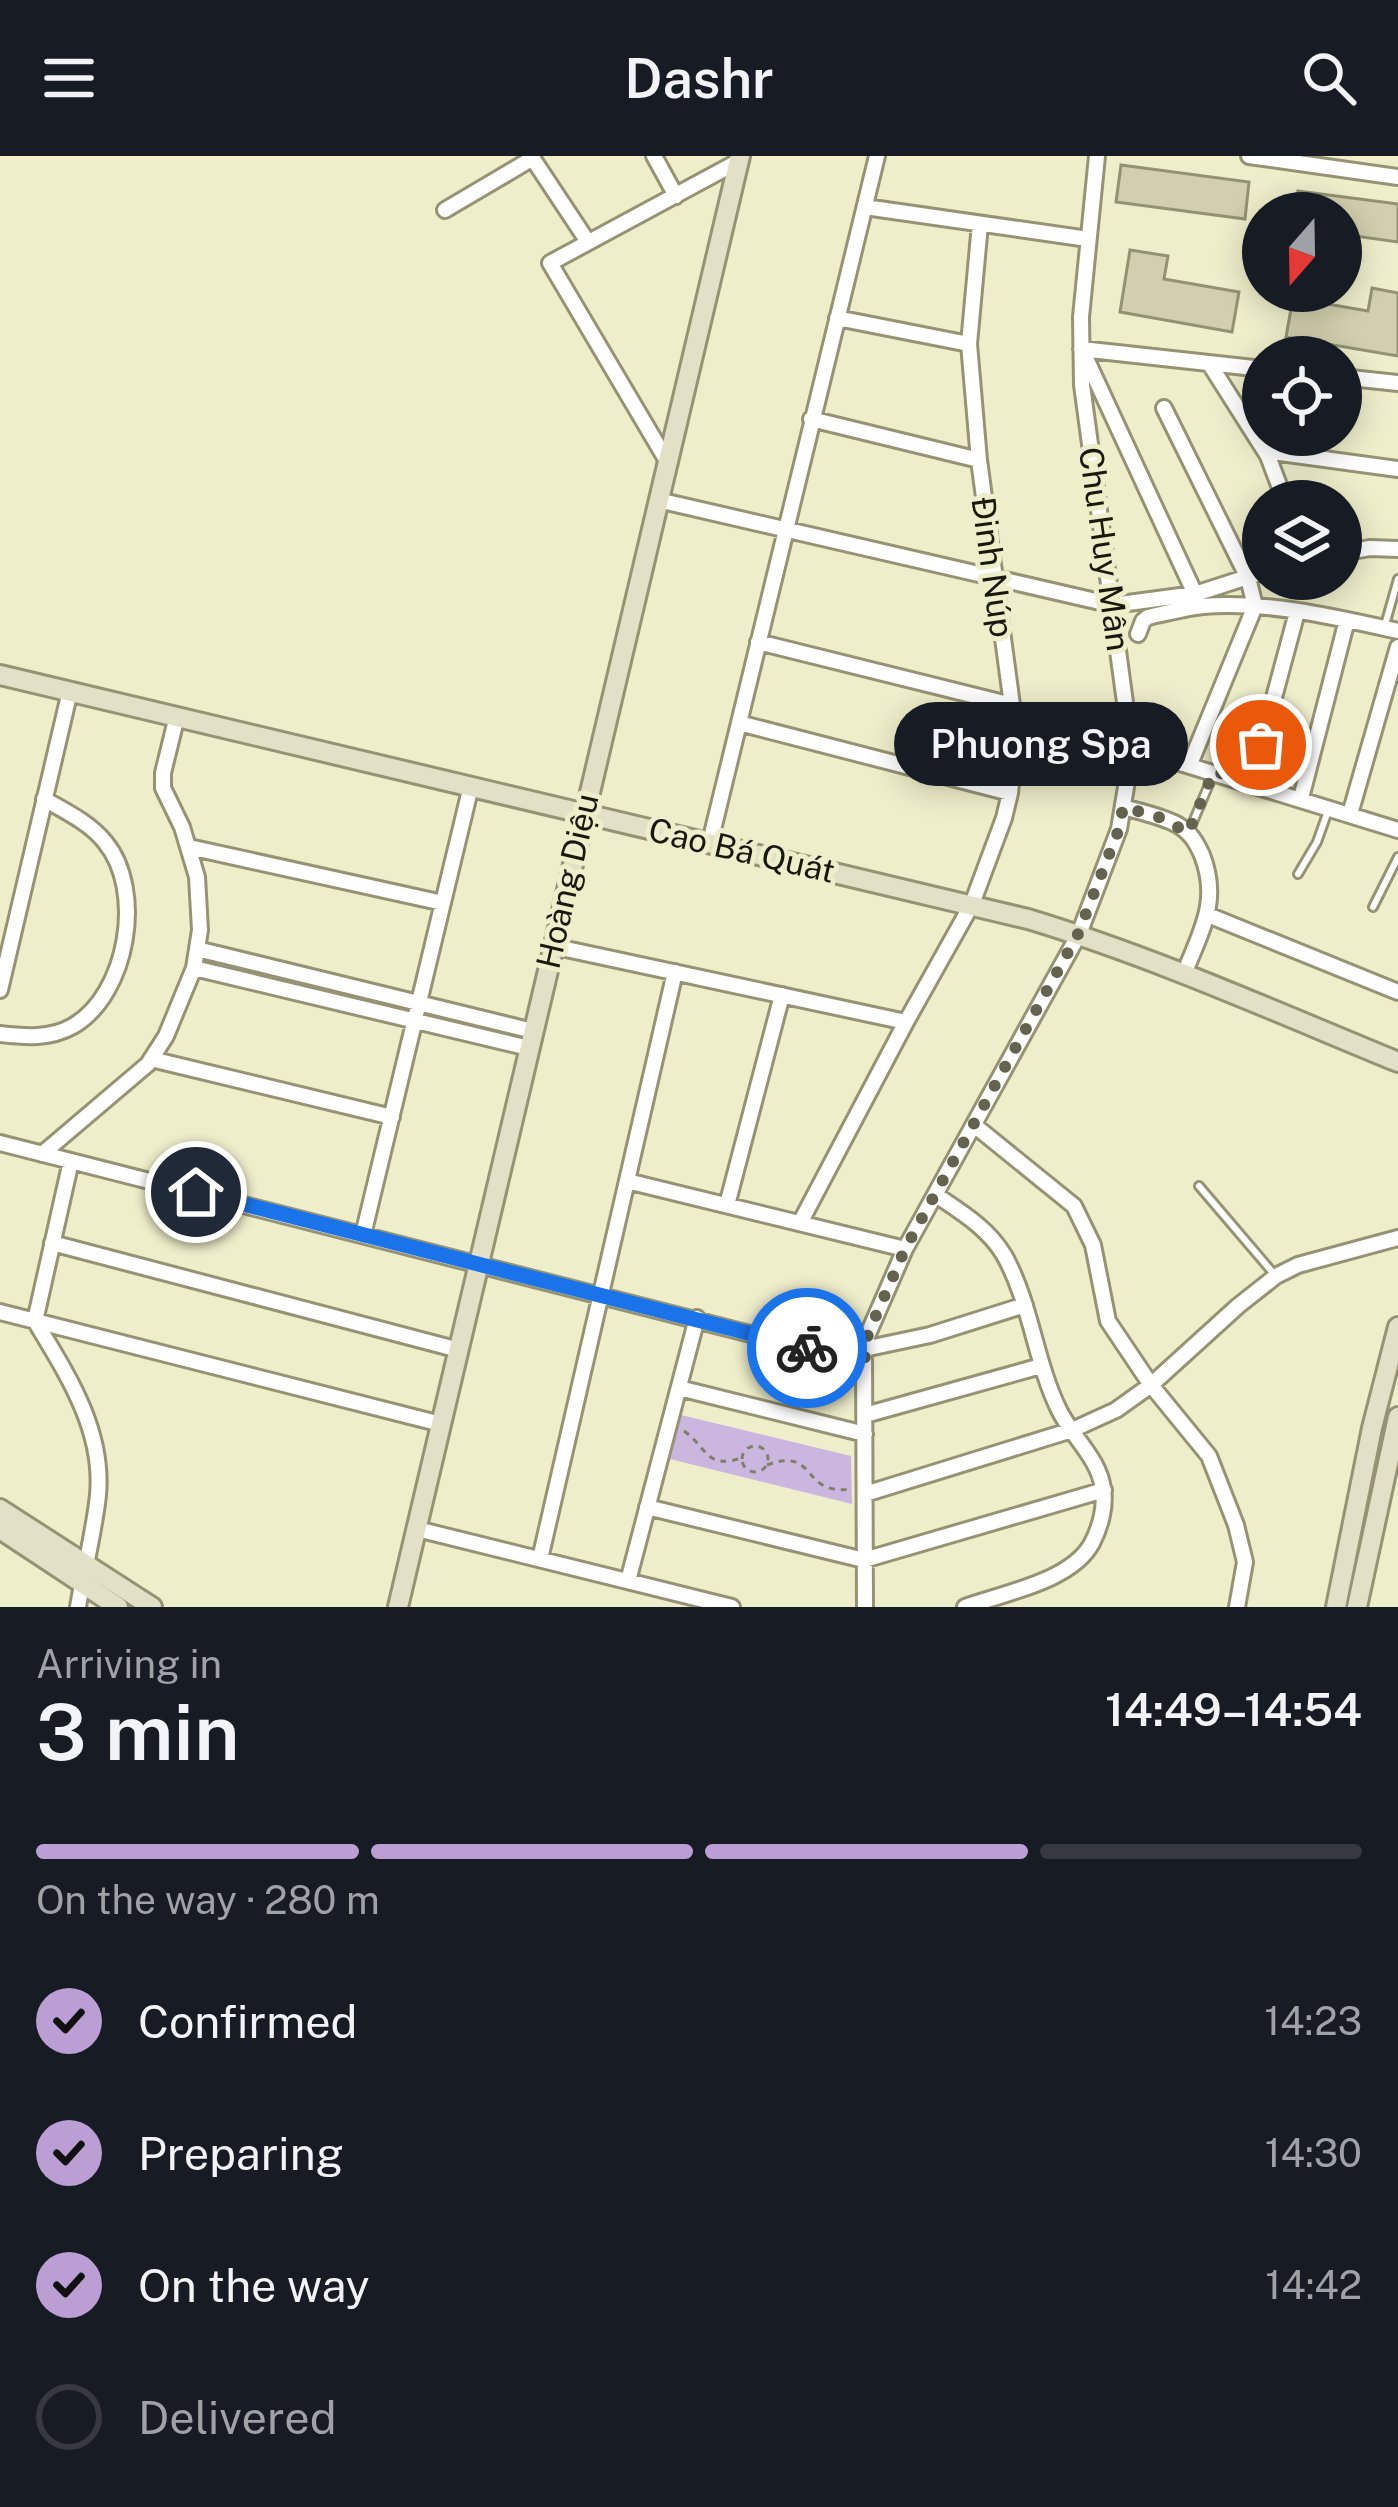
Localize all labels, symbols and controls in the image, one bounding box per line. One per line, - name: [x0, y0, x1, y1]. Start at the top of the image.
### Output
- icon: menu: [36, 45, 102, 111]
- icon: search: [1296, 45, 1362, 111]
- text: Dashr: [624, 47, 774, 110]
- north arrow: [1242, 192, 1362, 312]
- map controls: [1242, 192, 1362, 600]
- button: locate: [1242, 336, 1362, 456]
- street label: Chu Huy Mân: [1072, 445, 1138, 653]
- button: layers: [1242, 480, 1362, 600]
- street label: Đinh Núp: [964, 494, 1022, 640]
- pin: [1210, 694, 1312, 796]
- callout: Phuong Spa: [895, 703, 1189, 787]
- icon: bag: [1228, 712, 1294, 778]
- text: Phuong Spa: [930, 721, 1152, 767]
- street label: Hoàng Diệu: [528, 790, 606, 972]
- street label: Cao Bá Quát: [645, 810, 839, 890]
- pin: [145, 1141, 247, 1243]
- icon: home: [163, 1159, 229, 1225]
- courier: [747, 1288, 867, 1408]
- icon: bike: [774, 1315, 840, 1381]
- text: Arriving in: [36, 1641, 222, 1687]
- text: 14:49–14:54: [1105, 1683, 1362, 1736]
- text: 3 min: [36, 1686, 240, 1778]
- text: On the way · 280 m: [36, 1877, 380, 1923]
- icon: check: [36, 1988, 102, 2054]
- text: Confirmed: [138, 1995, 357, 2048]
- text: 14:23: [1264, 1998, 1362, 2044]
- icon: check: [36, 2120, 102, 2186]
- text: Preparing: [138, 2127, 344, 2180]
- text: 14:30: [1265, 2130, 1362, 2176]
- icon: check: [36, 2252, 102, 2318]
- text: On the way: [138, 2259, 370, 2312]
- text: 14:42: [1265, 2262, 1362, 2308]
- text: Delivered: [138, 2391, 337, 2444]

